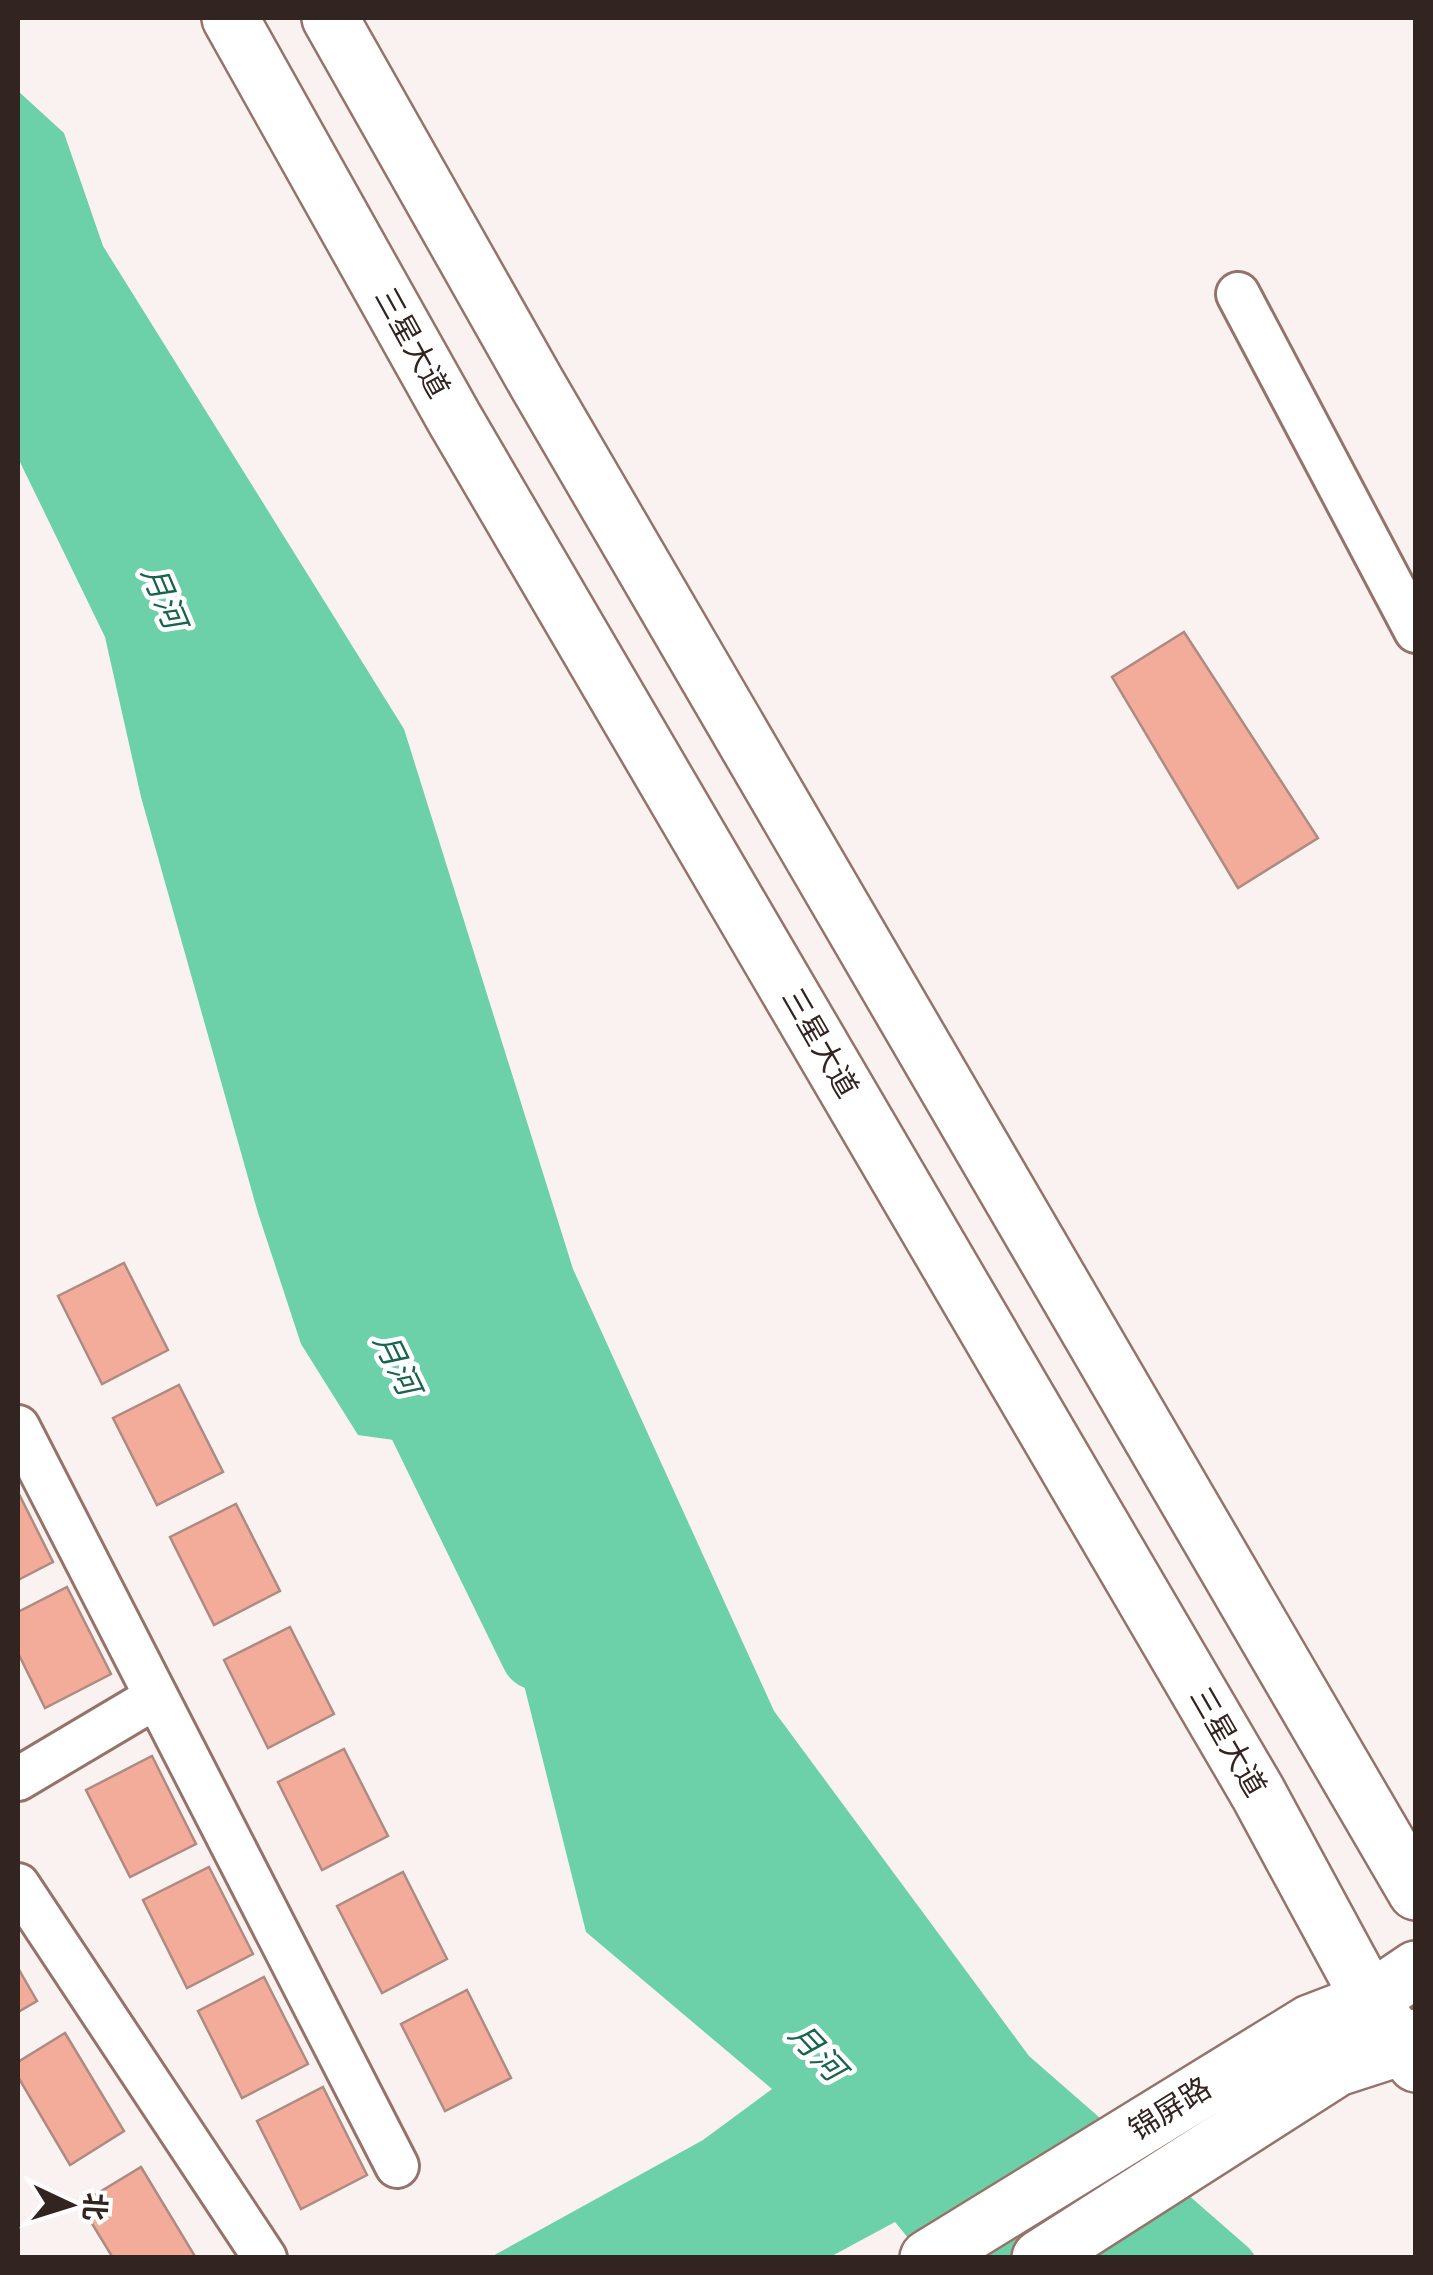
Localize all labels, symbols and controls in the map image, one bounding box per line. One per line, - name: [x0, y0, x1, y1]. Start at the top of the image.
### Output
- street label: 三星大道: [367, 282, 457, 404]
- water label: 月河: [134, 560, 196, 639]
- street label: 三星大道: [774, 982, 866, 1104]
- water label: 月河: [366, 1327, 431, 1406]
- street label: 三星大道: [1182, 1681, 1274, 1803]
- water label: 月河: [781, 2016, 857, 2093]
- street label: 锦屏路: [1122, 2070, 1218, 2148]
- north arrow: [20, 2155, 120, 2255]
- text: 北: [77, 2192, 112, 2222]

